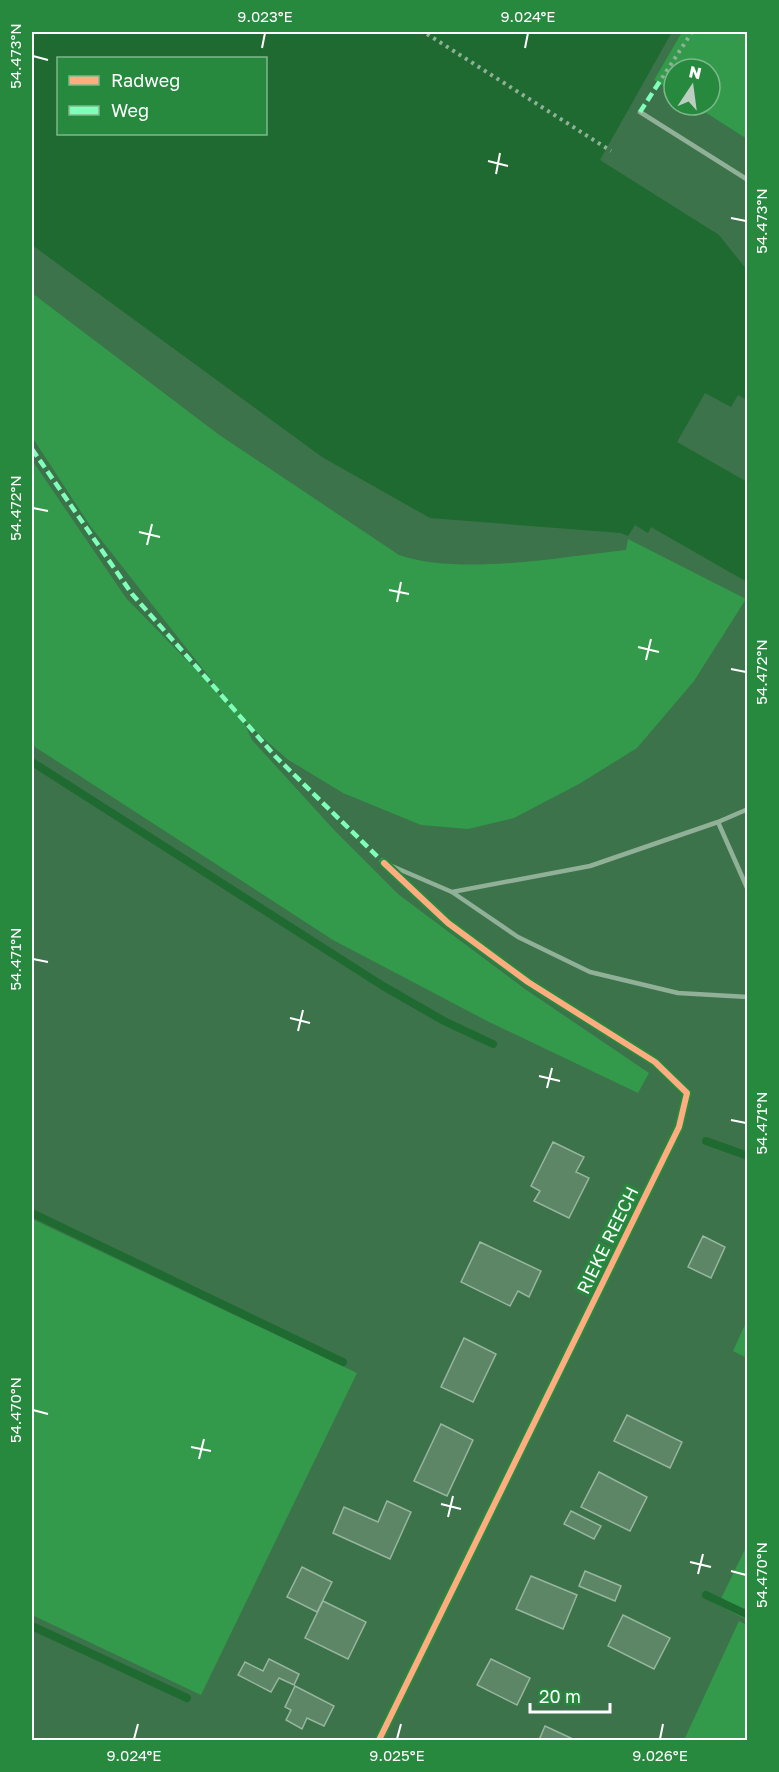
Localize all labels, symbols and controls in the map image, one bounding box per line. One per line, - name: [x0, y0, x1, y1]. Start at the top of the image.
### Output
- text: 9.023°E: [237, 7, 293, 25]
- text: 9.024°E: [501, 7, 555, 25]
- text: 54.473°N: [6, 23, 24, 89]
- legend: [57, 57, 267, 135]
- north arrow: [662, 57, 722, 117]
- text: N: [687, 61, 704, 83]
- text: Radweg: [111, 69, 180, 91]
- text: Weg: [111, 99, 149, 121]
- text: 54.473°N: [752, 188, 770, 254]
- text: 54.472°N: [6, 475, 24, 541]
- text: 54.472°N: [752, 639, 770, 705]
- text: 54.471°N: [6, 928, 24, 990]
- text: 54.471°N: [752, 1092, 770, 1154]
- street label: RIEKE REECH: [572, 1183, 642, 1297]
- text: 54.470°N: [6, 1377, 24, 1443]
- text: 54.470°N: [752, 1542, 770, 1608]
- scale bar: [530, 1676, 610, 1714]
- text: 20 m: [539, 1685, 581, 1707]
- text: 9.024°E: [107, 1746, 161, 1764]
- text: 9.025°E: [369, 1746, 425, 1764]
- text: 9.026°E: [632, 1746, 688, 1764]

